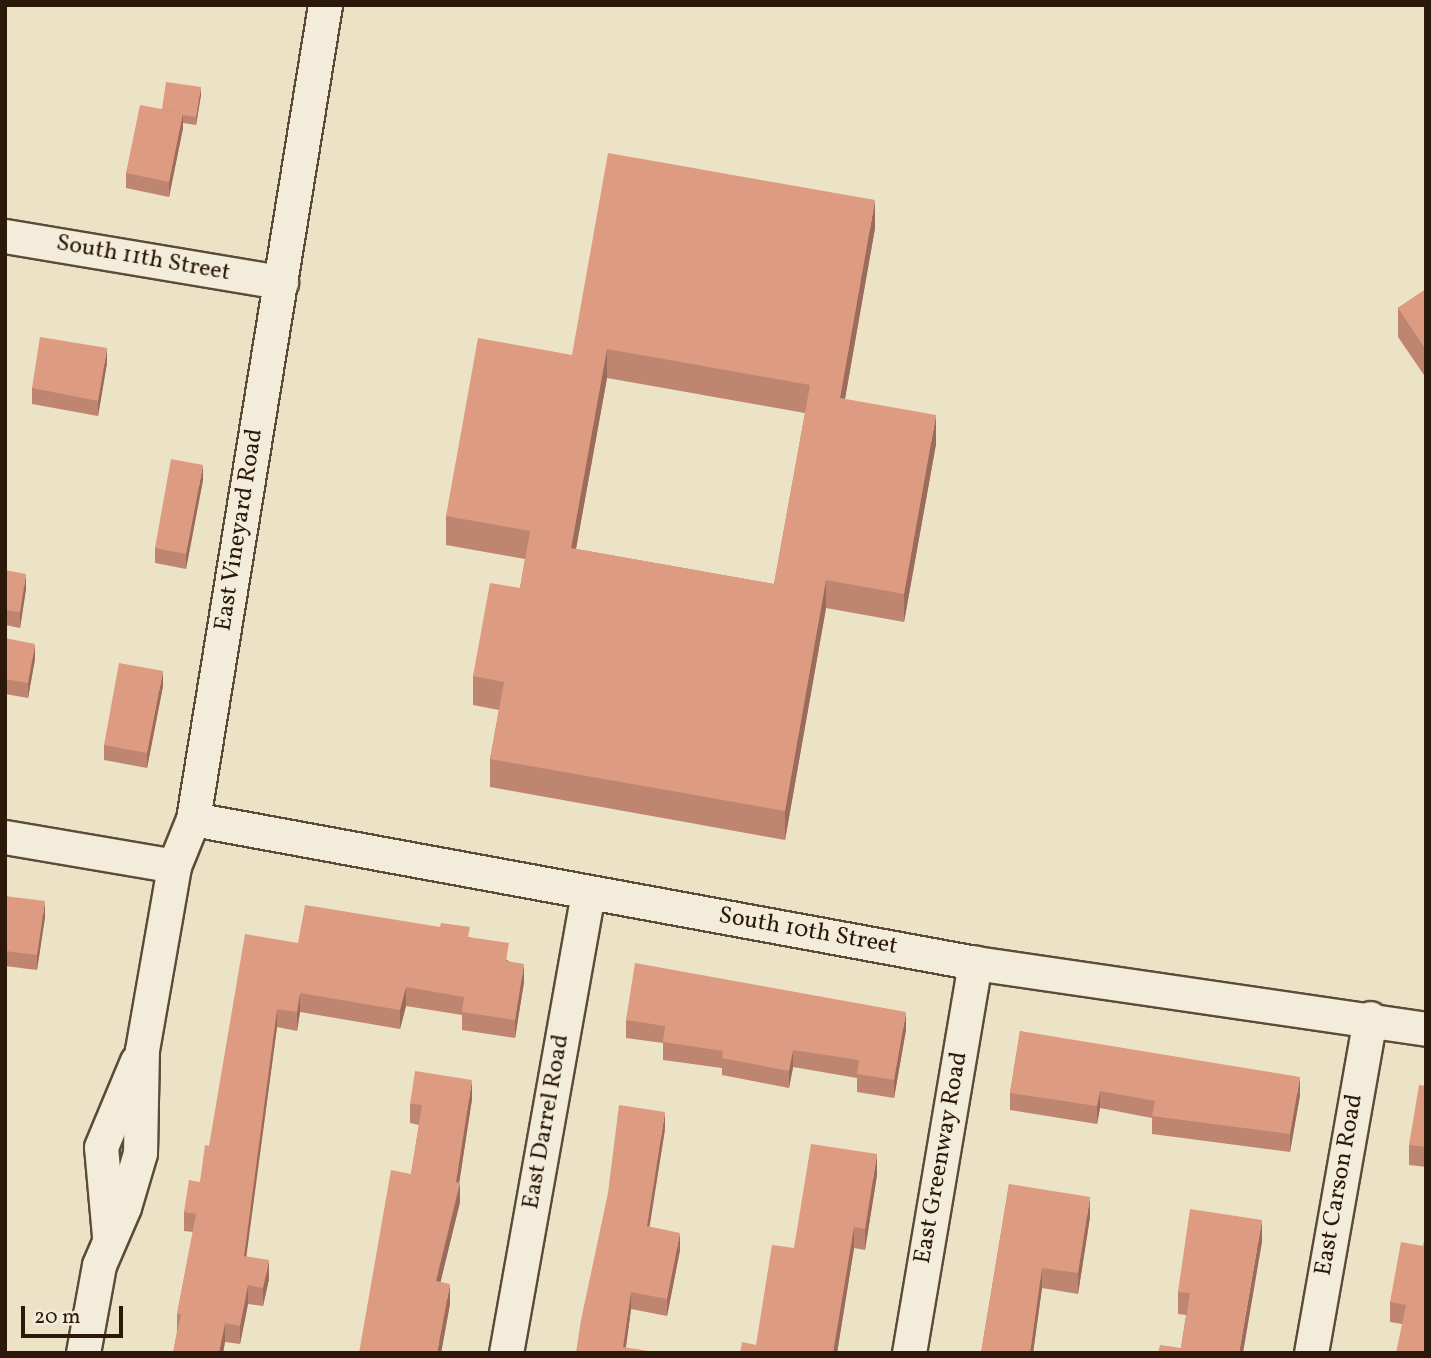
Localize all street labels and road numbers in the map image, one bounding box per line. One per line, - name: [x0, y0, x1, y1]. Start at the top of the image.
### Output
- street label: South 11th Street: [54, 230, 232, 288]
- street label: East Vineyard Road: [210, 426, 270, 634]
- street label: South 10th Street: [716, 902, 900, 962]
- street label: East Darrel Road: [517, 1032, 577, 1212]
- street label: East Greenway Road: [909, 1049, 975, 1267]
- street label: East Carson Road: [1310, 1092, 1370, 1278]

